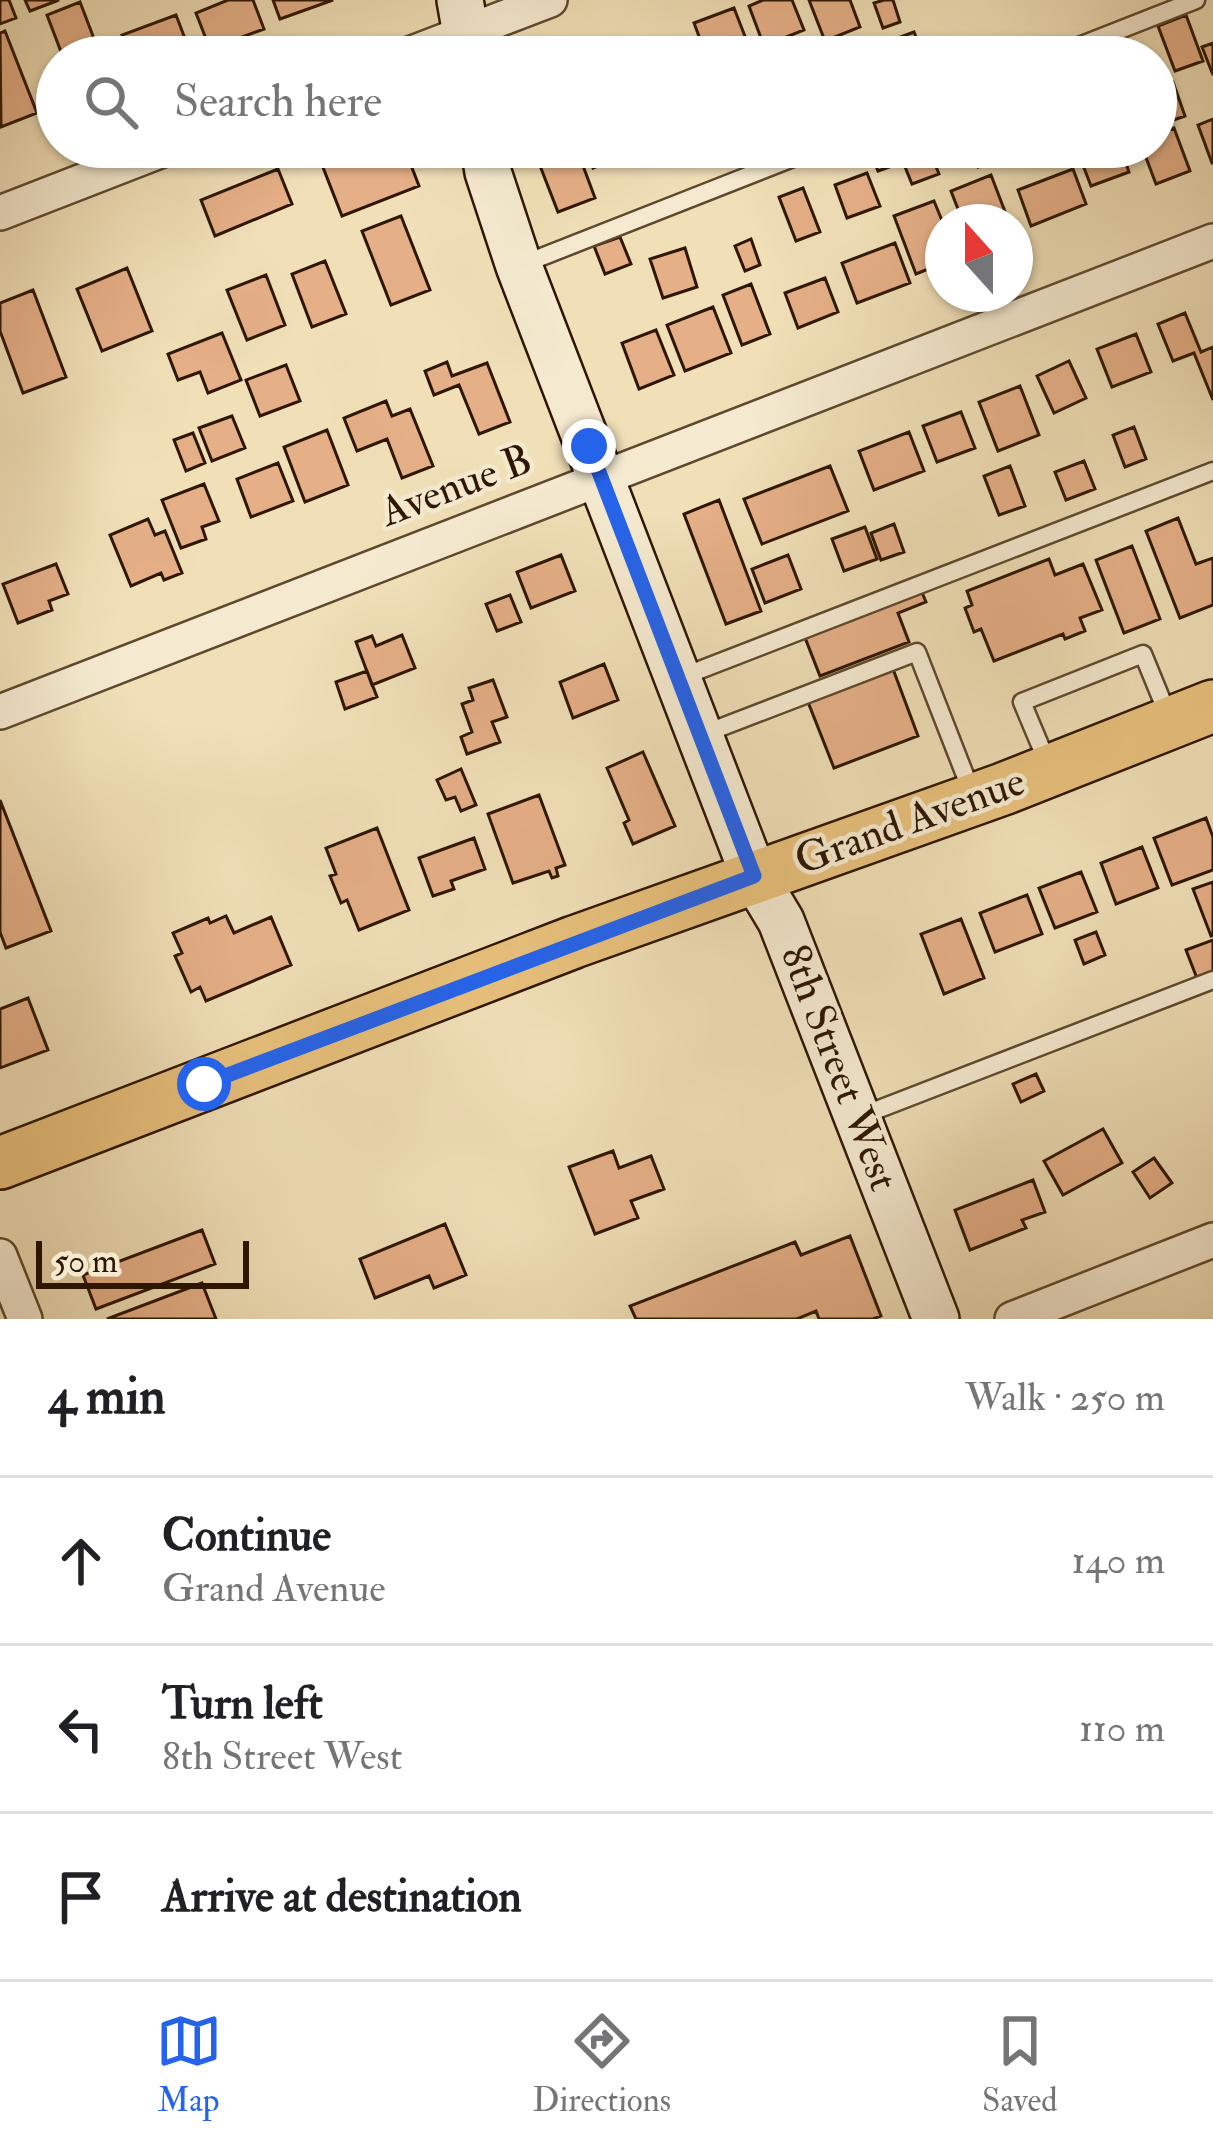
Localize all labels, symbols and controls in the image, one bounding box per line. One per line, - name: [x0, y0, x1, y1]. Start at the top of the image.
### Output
- search box: [36, 36, 1177, 168]
- icon: search: [78, 69, 144, 135]
- text: Search here: [174, 74, 382, 130]
- north arrow: [925, 204, 1033, 312]
- route end: [562, 419, 616, 473]
- street label: Avenue B: [372, 433, 539, 539]
- street label: Grand Avenue: [788, 755, 1032, 887]
- street label: 8th Street West: [768, 938, 910, 1198]
- route start: [177, 1057, 231, 1111]
- scale bar: [36, 1235, 249, 1288]
- text: 50 m: [54, 1241, 118, 1282]
- text: 4 min: [48, 1365, 166, 1429]
- text: Walk · 250 m: [965, 1373, 1165, 1422]
- text: Continue: [162, 1508, 331, 1564]
- icon: ahead: [48, 1528, 114, 1594]
- text: 140 m: [1072, 1536, 1165, 1585]
- text: Grand Avenue: [162, 1564, 386, 1613]
- text: Turn left: [162, 1676, 323, 1732]
- icon: left: [48, 1696, 114, 1762]
- text: 110 m: [1079, 1704, 1165, 1753]
- text: 8th Street West: [162, 1732, 402, 1781]
- icon: arrive: [48, 1864, 114, 1930]
- text: Arrive at destination: [162, 1869, 522, 1925]
- tab: Map: [156, 2008, 222, 2121]
- tab: Directions: [533, 2008, 671, 2121]
- tab: Saved: [982, 2008, 1057, 2121]

